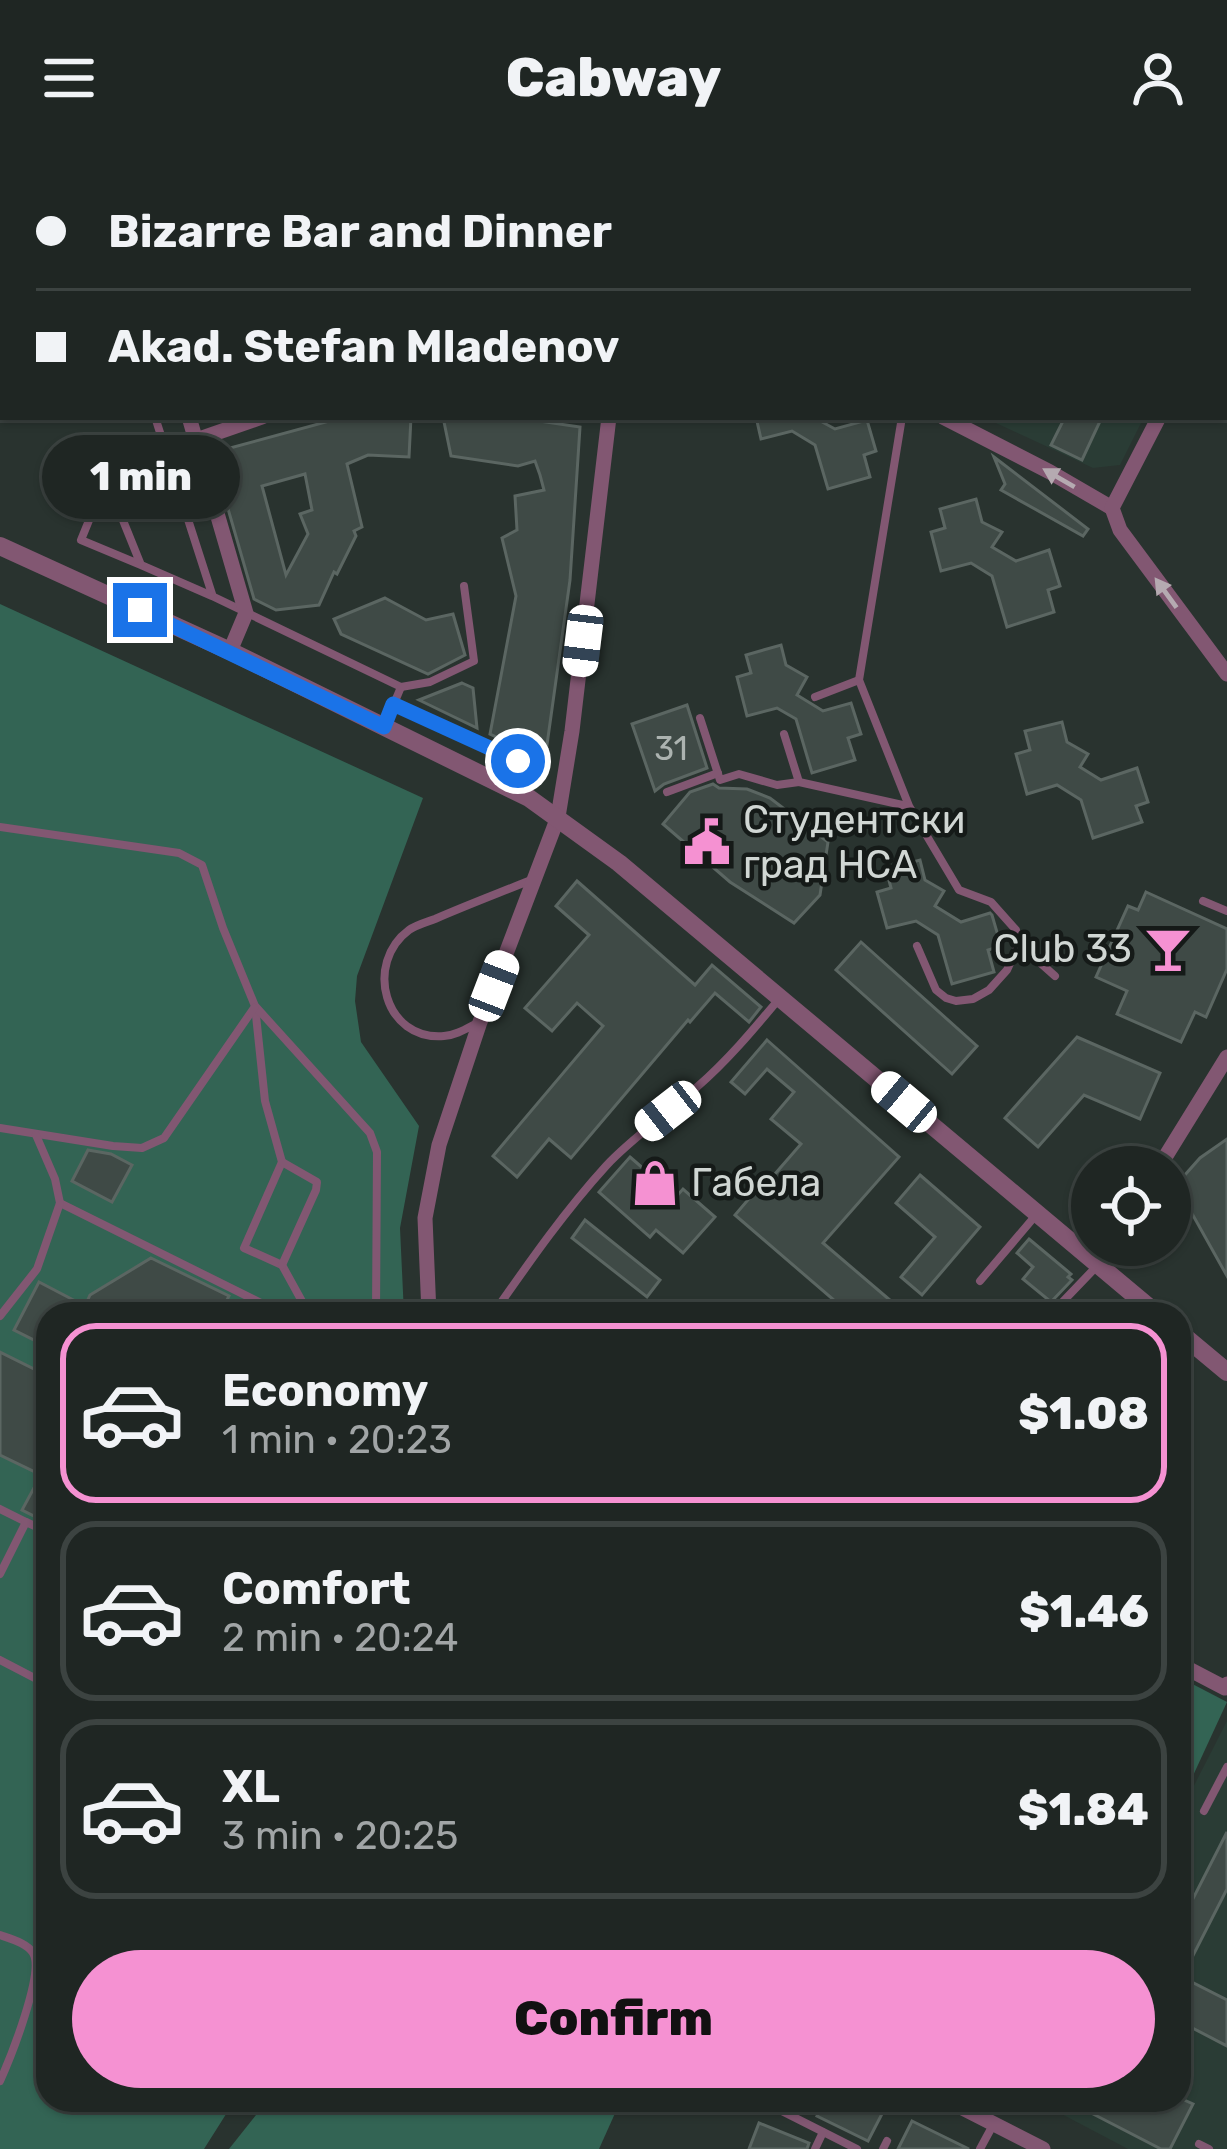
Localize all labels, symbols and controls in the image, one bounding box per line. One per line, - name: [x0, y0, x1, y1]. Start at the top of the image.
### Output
- icon: menu: [36, 45, 102, 111]
- icon: person: [1125, 45, 1191, 111]
- text: Cabway: [506, 46, 721, 110]
- text: Bizarre Bar and Dinner: [108, 205, 612, 258]
- text: Akad. Stefan Mladenov: [108, 320, 620, 373]
- callout: 1 min: [41, 436, 239, 520]
- text: 1 min: [90, 454, 192, 500]
- one-way arrow: [1042, 468, 1076, 489]
- one-way arrow: [1155, 577, 1178, 609]
- route end: [113, 583, 167, 637]
- car: [561, 603, 605, 679]
- house number: 31: [654, 729, 688, 768]
- route start: [491, 734, 545, 788]
- place label: Студентски град НСА: [743, 797, 965, 888]
- public building icon: Студентски град НСА: [682, 817, 732, 867]
- bar icon: Club 33: [1143, 924, 1193, 974]
- place label: Club 33: [993, 926, 1132, 972]
- car: [464, 946, 524, 1026]
- car: [865, 1065, 943, 1139]
- car: [629, 1075, 707, 1147]
- map controls: [1071, 1146, 1191, 1266]
- button: locate: [1071, 1146, 1191, 1266]
- shop icon: Габела: [630, 1158, 680, 1208]
- place label: Габела: [691, 1160, 821, 1206]
- icon: car: [78, 1359, 186, 1467]
- text: Economy: [222, 1364, 428, 1417]
- text: $1.08: [1018, 1387, 1149, 1440]
- text: 1 min · 20:23: [222, 1417, 452, 1463]
- icon: car: [78, 1557, 186, 1665]
- text: Comfort: [222, 1562, 411, 1615]
- text: $1.46: [1019, 1585, 1149, 1638]
- text: 2 min · 20:24: [222, 1615, 459, 1661]
- icon: car: [78, 1755, 186, 1863]
- text: XL: [222, 1760, 280, 1813]
- text: $1.84: [1018, 1783, 1149, 1836]
- text: 3 min · 20:25: [222, 1813, 458, 1859]
- button: Confirm: [72, 1950, 1155, 2088]

